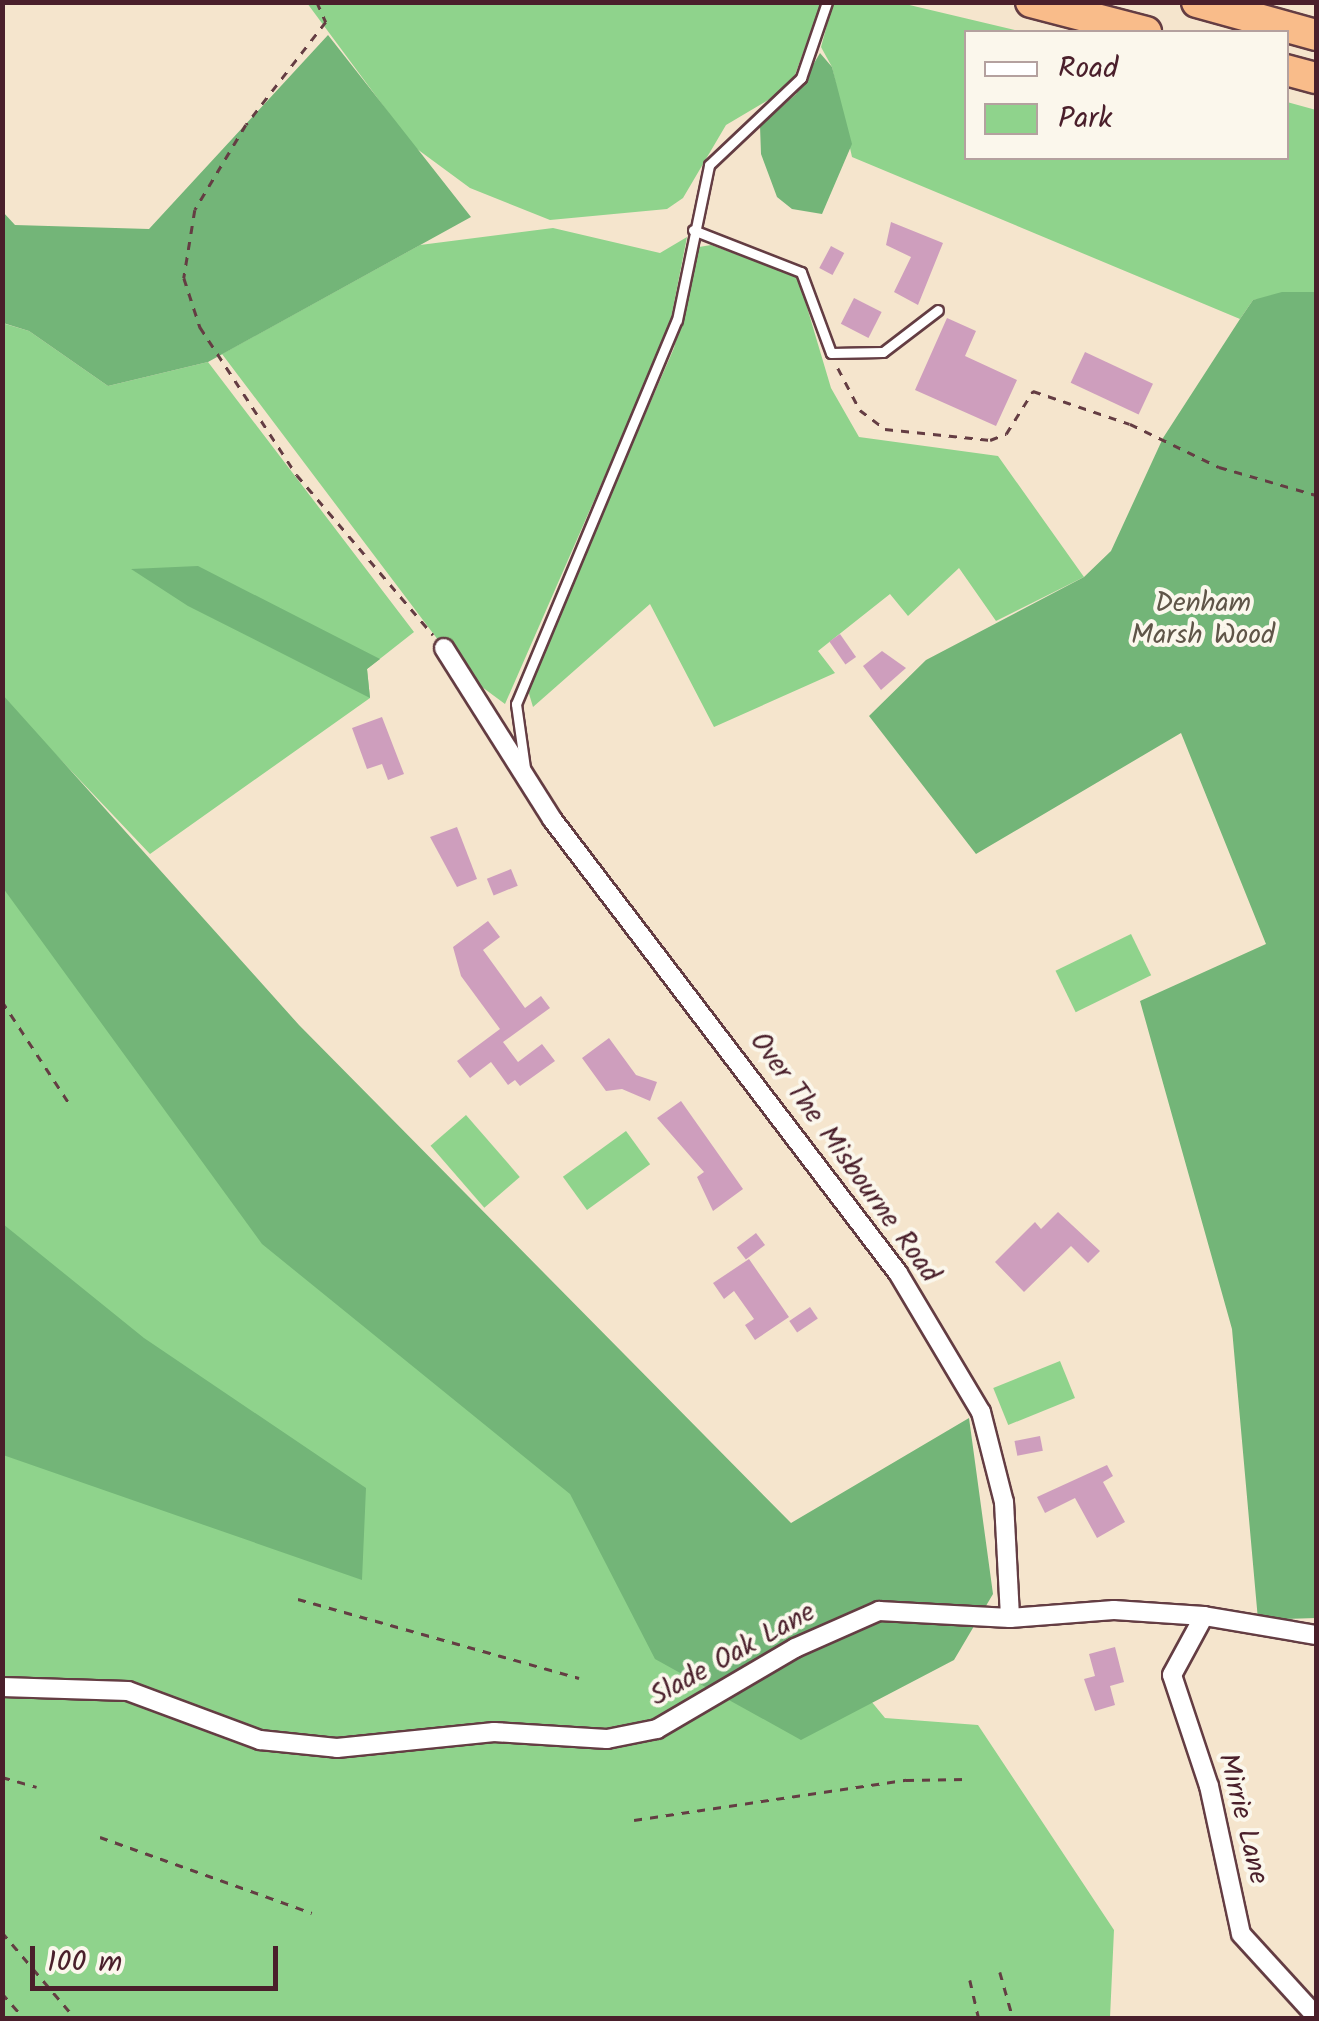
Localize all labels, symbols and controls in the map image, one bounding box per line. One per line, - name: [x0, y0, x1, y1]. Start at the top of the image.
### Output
- legend: [964, 30, 1289, 160]
- text: Road: [1058, 45, 1118, 93]
- text: Park: [1058, 95, 1112, 143]
- park label: Denham Marsh Wood: [1131, 587, 1275, 653]
- street label: Over The Misbourne Road: [742, 1026, 946, 1290]
- street label: Slade Oak Lane: [645, 1596, 821, 1714]
- street label: Mirrie Lane: [1210, 1750, 1274, 1888]
- scale bar: [35, 1926, 282, 1988]
- text: 100 m: [47, 1939, 122, 1987]

